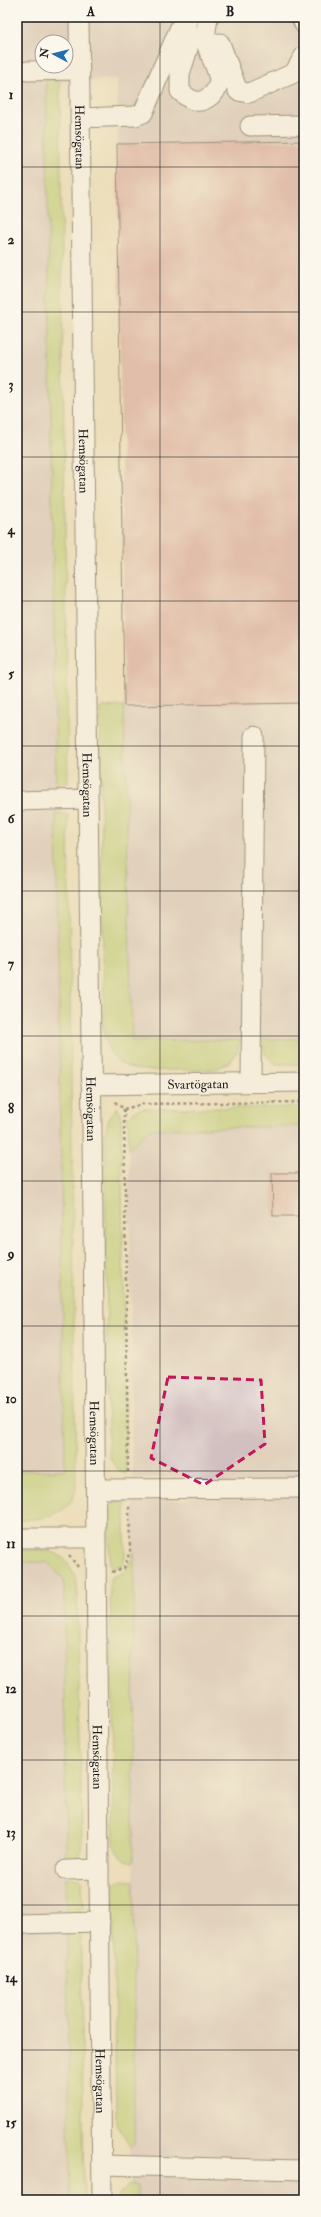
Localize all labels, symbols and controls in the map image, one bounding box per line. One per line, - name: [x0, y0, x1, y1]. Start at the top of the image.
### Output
- text: A: [86, 4, 96, 20]
- text: B: [226, 4, 234, 20]
- north arrow: [34, 34, 74, 74]
- text: N: [37, 46, 52, 60]
- text: 1: [9, 87, 14, 103]
- street label: Hemsögatan: [71, 104, 88, 170]
- text: 2: [8, 232, 15, 248]
- text: 3: [9, 377, 14, 393]
- street label: Hemsögatan: [75, 428, 92, 494]
- text: 4: [6, 522, 15, 538]
- text: 5: [8, 666, 14, 682]
- street label: Hemsögatan: [79, 752, 95, 818]
- text: 6: [8, 811, 16, 827]
- text: 7: [8, 956, 15, 972]
- street label: Hemsögatan: [82, 1076, 99, 1142]
- street label: Svartögatan: [167, 1076, 229, 1093]
- text: 8: [8, 1101, 14, 1117]
- text: 9: [6, 1246, 15, 1262]
- text: 10: [5, 1391, 17, 1407]
- street label: Hemsögatan: [86, 1400, 102, 1466]
- text: 11: [6, 1536, 16, 1552]
- text: 12: [5, 1681, 17, 1697]
- street label: Hemsögatan: [89, 1724, 105, 1790]
- text: 13: [6, 1825, 16, 1841]
- text: 14: [5, 1970, 18, 1986]
- street label: Hemsögatan: [92, 2048, 108, 2114]
- text: 15: [6, 2115, 16, 2131]

